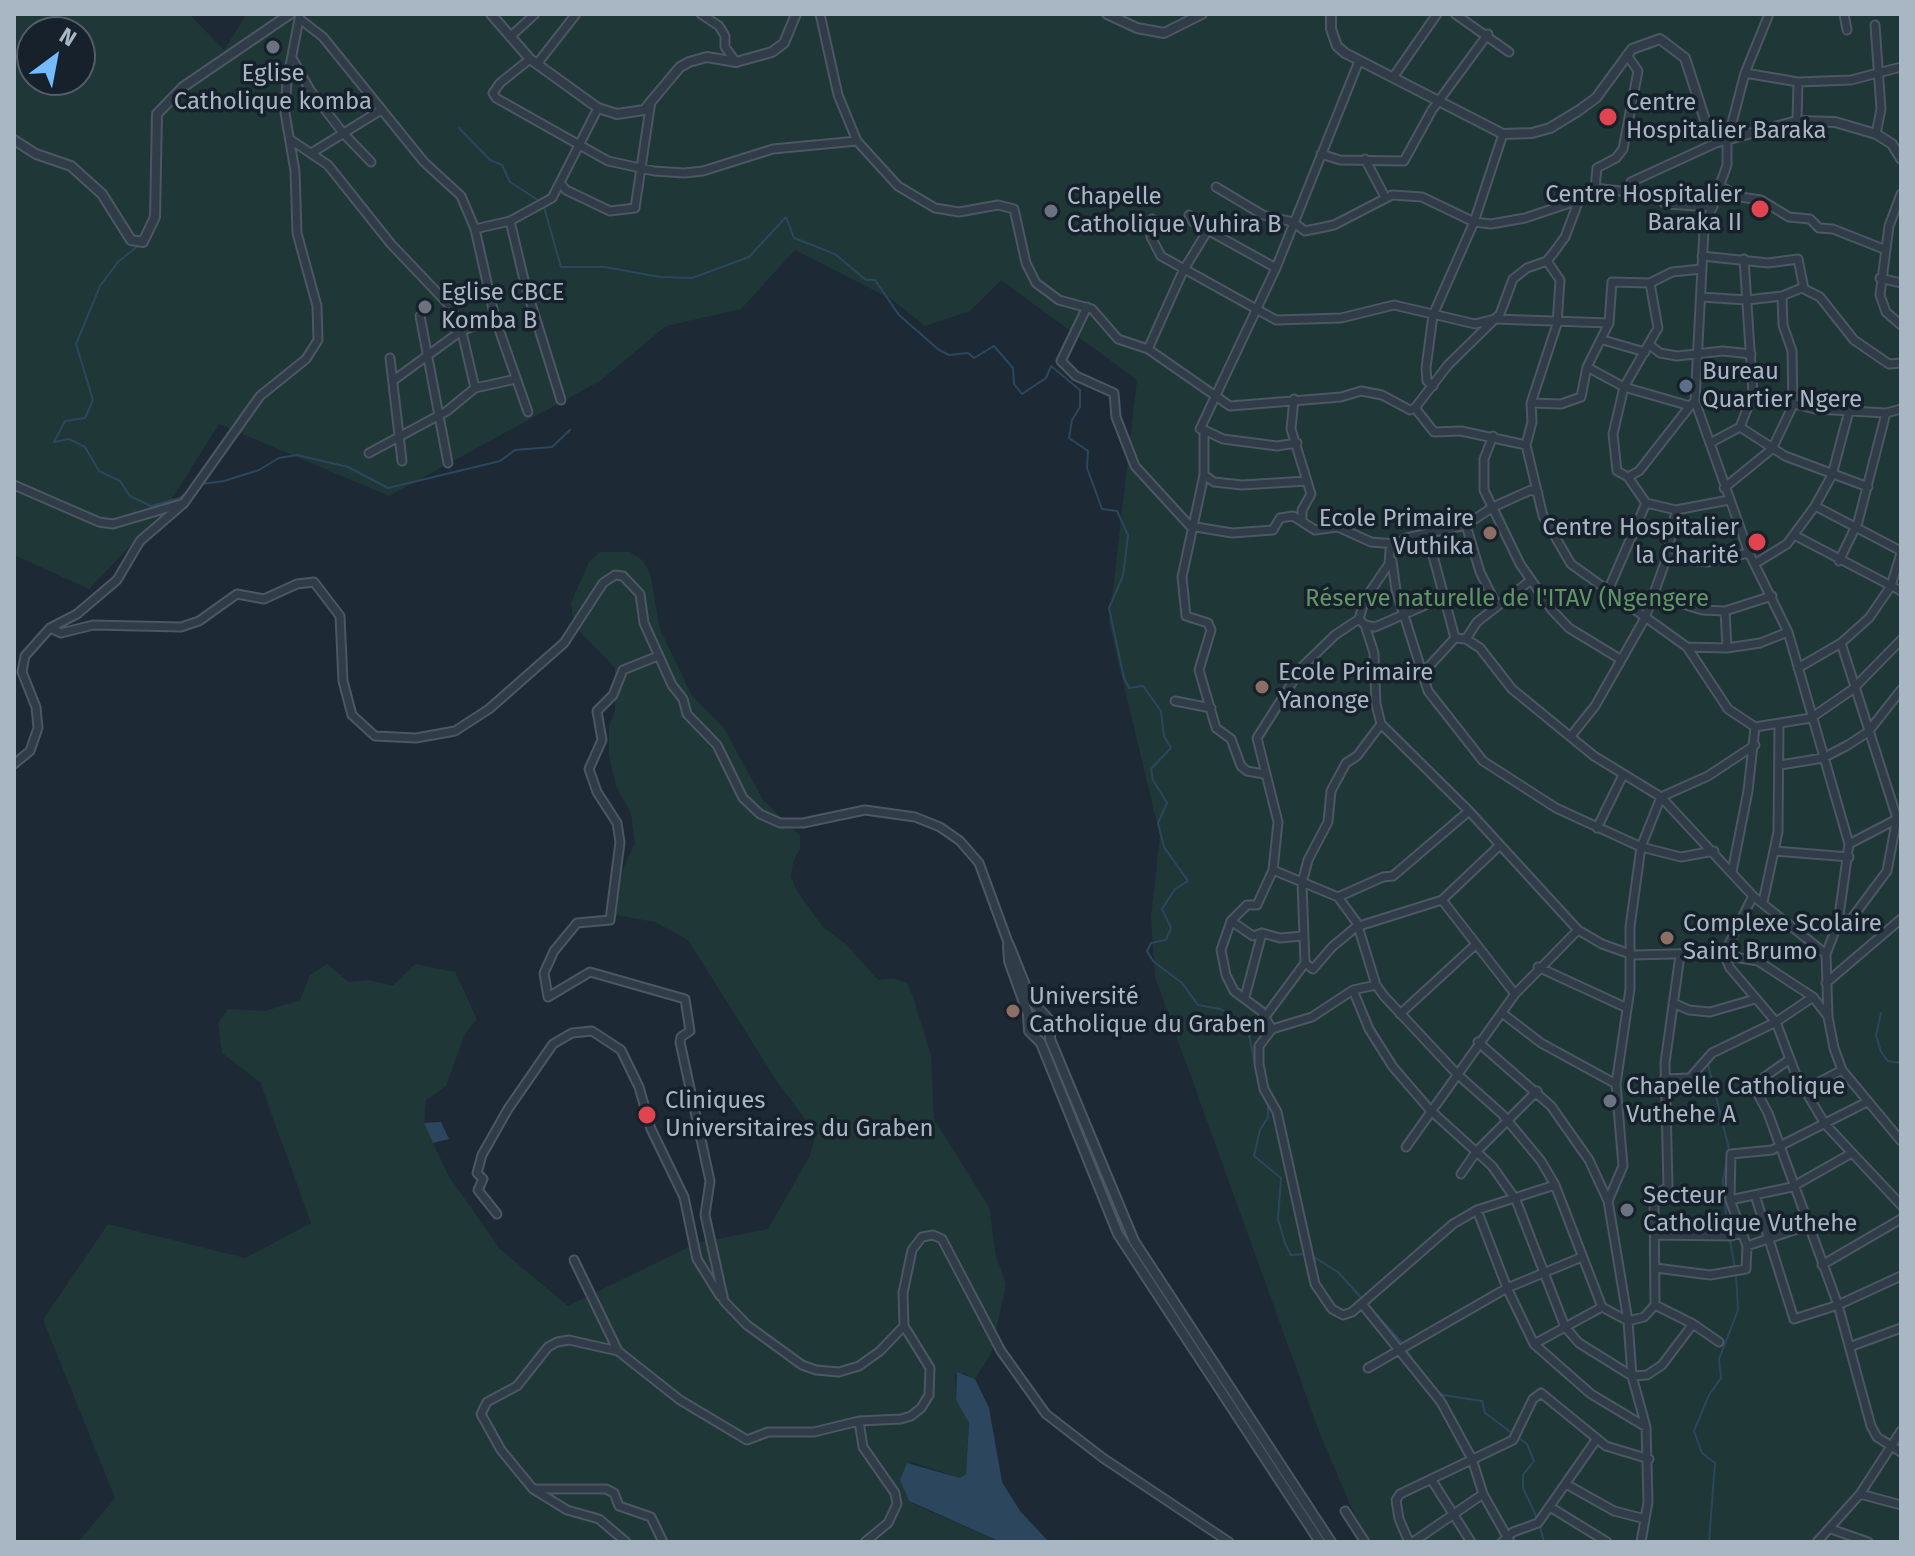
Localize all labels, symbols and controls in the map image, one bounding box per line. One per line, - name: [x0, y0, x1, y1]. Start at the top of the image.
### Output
- north arrow: [16, 16, 96, 96]
- text: N: [55, 22, 81, 52]
- marker: Eglise Catholique komba: [264, 38, 282, 56]
- place label: Eglise Catholique komba: [174, 60, 372, 116]
- place label: Centre Hospitalier Baraka: [1626, 89, 1826, 145]
- marker: Centre Hospitalier Baraka: [1597, 106, 1619, 128]
- place label: Centre Hospitalier Baraka II: [1545, 181, 1742, 237]
- place label: Chapelle Catholique Vuhira B: [1067, 183, 1282, 239]
- marker: Centre Hospitalier Baraka II: [1749, 198, 1771, 220]
- marker: Chapelle Catholique Vuhira B: [1042, 202, 1060, 220]
- place label: Eglise CBCE Komba B: [441, 279, 565, 335]
- marker: Eglise CBCE Komba B: [416, 298, 434, 316]
- place label: Bureau Quartier Ngere: [1702, 358, 1862, 414]
- marker: Bureau Quartier Ngere: [1677, 377, 1695, 395]
- place label: Ecole Primaire Vuthika: [1319, 505, 1474, 561]
- place label: Centre Hospitalier la Charité: [1542, 514, 1739, 570]
- marker: Ecole Primaire Vuthika: [1481, 524, 1499, 542]
- marker: Centre Hospitalier la Charité: [1746, 531, 1768, 553]
- park label: Réserve naturelle de l'ITAV (Ngengere: [1305, 585, 1709, 613]
- place label: Ecole Primaire Yanonge: [1278, 659, 1433, 715]
- marker: Ecole Primaire Yanonge: [1253, 678, 1271, 696]
- place label: Complexe Scolaire Saint Brumo: [1683, 910, 1882, 966]
- marker: Complexe Scolaire Saint Brumo: [1658, 929, 1676, 947]
- place label: Université Catholique du Graben: [1029, 983, 1266, 1039]
- marker: Université Catholique du Graben: [1004, 1002, 1022, 1020]
- place label: Chapelle Catholique Vuthehe A: [1626, 1073, 1845, 1129]
- place label: Cliniques Universitaires du Graben: [665, 1087, 934, 1143]
- marker: Chapelle Catholique Vuthehe A: [1601, 1092, 1619, 1110]
- marker: Cliniques Universitaires du Graben: [636, 1104, 658, 1126]
- place label: Secteur Catholique Vuthehe: [1643, 1182, 1857, 1238]
- marker: Secteur Catholique Vuthehe: [1618, 1201, 1636, 1219]

